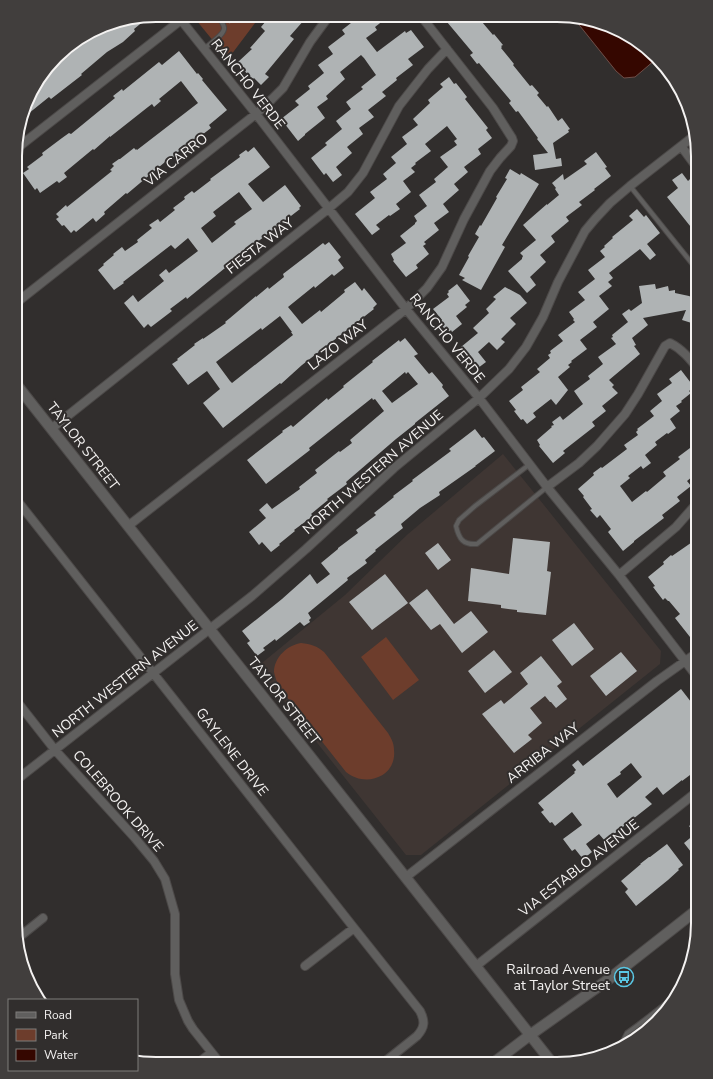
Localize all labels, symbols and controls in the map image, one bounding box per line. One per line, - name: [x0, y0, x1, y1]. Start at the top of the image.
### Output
- street label: RANCHO VERDE: [207, 35, 289, 133]
- street label: VIA CARRO: [139, 129, 212, 191]
- street label: FIESTA WAY: [222, 213, 298, 278]
- street label: RANCHO VERDE: [405, 289, 489, 387]
- street label: LAZO WAY: [304, 315, 373, 375]
- street label: TAYLOR STREET: [43, 398, 124, 494]
- street label: NORTH WESTERN AVENUE: [299, 406, 447, 538]
- street label: NORTH WESTERN AVENUE: [48, 616, 202, 742]
- street label: TAYLOR STREET: [244, 653, 325, 749]
- street label: GAYLENE DRIVE: [192, 704, 272, 800]
- street label: ARRIBA WAY: [502, 718, 584, 788]
- street label: COLEBROOK DRIVE: [68, 746, 168, 856]
- street label: VIA ESTABLO AVENUE: [514, 815, 643, 922]
- place label: Railroad Avenue at Taylor Street: [506, 960, 610, 995]
- bus stop icon: Railroad Avenue at Taylor Street: [613, 966, 635, 988]
- legend: [8, 999, 138, 1071]
- text: Road: [44, 1007, 72, 1023]
- text: Park: [44, 1027, 69, 1043]
- text: Water: [44, 1047, 78, 1063]

